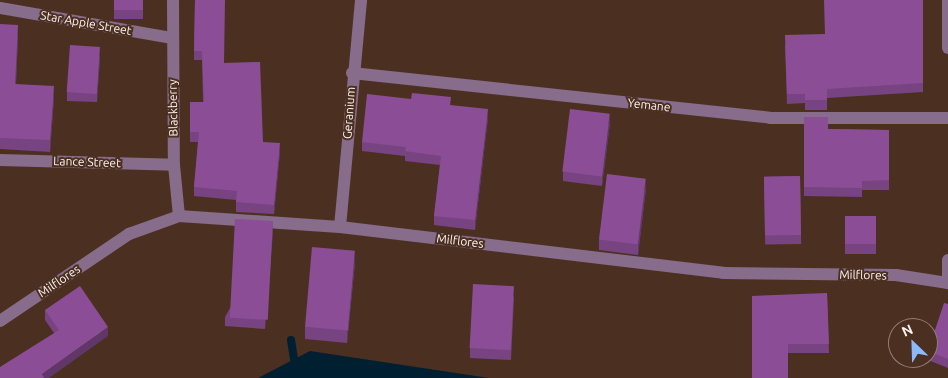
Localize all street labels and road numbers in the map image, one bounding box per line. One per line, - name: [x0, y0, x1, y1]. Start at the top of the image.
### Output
- street label: Star Apple Street: [39, 8, 133, 38]
- street label: Blackberry: [165, 79, 181, 137]
- street label: Geranium: [340, 86, 358, 140]
- street label: Yemane: [627, 96, 671, 114]
- street label: Lance Street: [53, 154, 121, 170]
- street label: Milflores: [436, 231, 484, 251]
- street label: Milflores: [35, 262, 83, 300]
- street label: Milflores: [839, 267, 887, 283]

